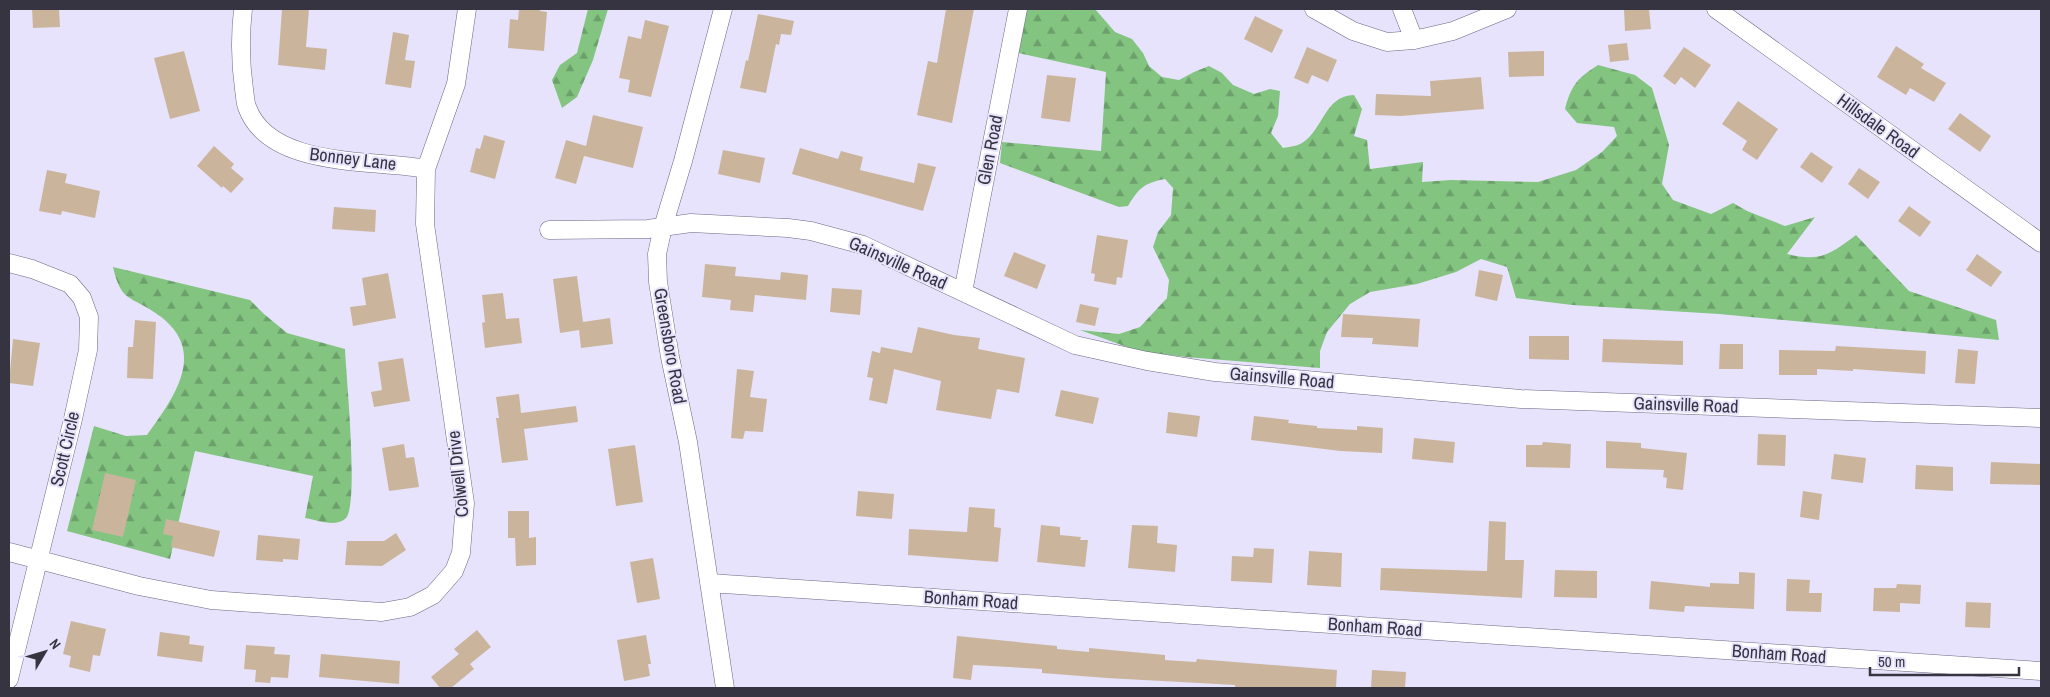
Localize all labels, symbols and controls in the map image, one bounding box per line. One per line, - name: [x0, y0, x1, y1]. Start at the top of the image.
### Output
- street label: Hillsdale Road: [1832, 87, 1924, 164]
- street label: Glen Road: [971, 113, 1009, 187]
- street label: Bonney Lane: [308, 141, 398, 176]
- street label: Gainsville Road: [845, 230, 951, 295]
- street label: Greensboro Road: [648, 286, 693, 406]
- street label: Gainsville Road: [1229, 360, 1335, 395]
- street label: Gainsville Road: [1633, 390, 1739, 419]
- street label: Scott Circle: [44, 409, 85, 489]
- street label: Colwell Drive: [441, 430, 474, 519]
- street label: Bonham Road: [923, 584, 1019, 615]
- street label: Bonham Road: [1327, 611, 1423, 642]
- north arrow: [20, 627, 70, 677]
- text: N: [46, 635, 65, 653]
- street label: Bonham Road: [1731, 638, 1827, 669]
- scale bar: [1870, 644, 2019, 676]
- text: 50 m: [1878, 651, 1905, 672]

